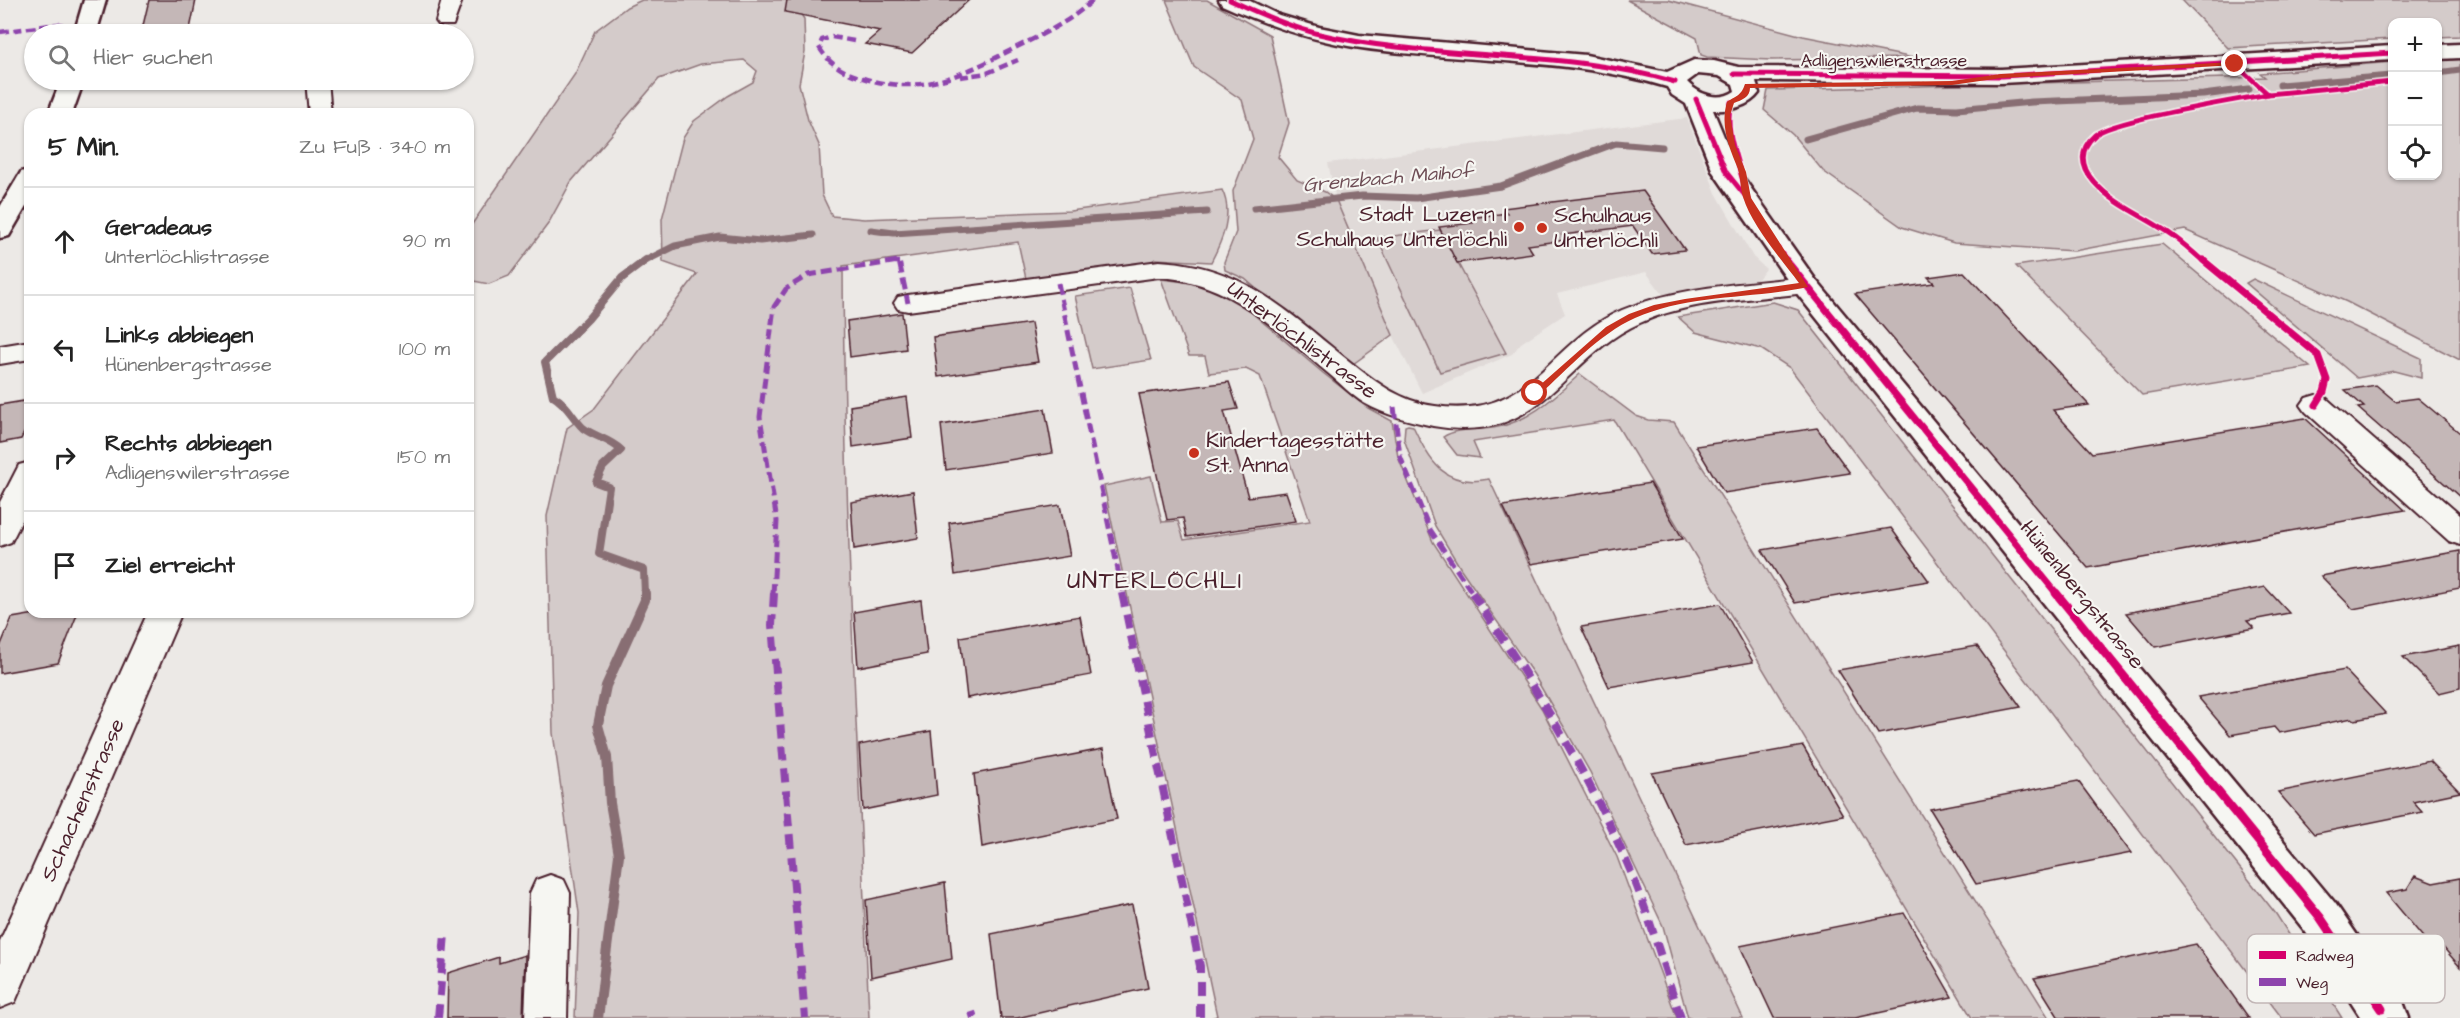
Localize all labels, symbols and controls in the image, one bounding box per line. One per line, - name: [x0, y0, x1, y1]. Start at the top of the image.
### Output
- map controls: [2388, 18, 2442, 180]
- button: +: [2388, 18, 2442, 72]
- search box: [24, 24, 474, 90]
- icon: search: [45, 41, 78, 74]
- text: Hier suchen: [93, 42, 212, 73]
- street label: Adligenswilerstrasse: [1801, 48, 1967, 74]
- route end: [2221, 50, 2247, 76]
- button: −: [2388, 72, 2442, 126]
- button: locate: [2388, 126, 2442, 180]
- text: 5 Min.: [48, 129, 119, 165]
- text: Zu Fuß · 340 m: [299, 133, 450, 161]
- water label: Grenzbach Maihof: [1302, 156, 1476, 199]
- place label: Stadt Luzern I Schulhaus Unterlöchli: [1297, 199, 1507, 255]
- place label: Schulhaus Unterlöchli: [1554, 200, 1658, 256]
- text: Geradeaus: [105, 212, 212, 243]
- marker: Stadt Luzern I Schulhaus Unterlöchli: [1512, 220, 1526, 234]
- marker: Schulhaus Unterlöchli: [1535, 221, 1549, 235]
- icon: ahead: [48, 225, 81, 258]
- text: 90 m: [402, 227, 450, 255]
- text: Unterlöchlistrasse: [105, 243, 270, 271]
- street label: Unterlöchlistrasse: [1220, 273, 1384, 407]
- text: Links abbiegen: [105, 320, 253, 351]
- icon: left: [48, 333, 81, 366]
- text: 100 m: [399, 335, 450, 363]
- text: Hünenbergstrasse: [105, 351, 272, 379]
- route start: [1521, 379, 1547, 405]
- place label: Kindertagesstätte St. Anna: [1206, 425, 1384, 481]
- text: Rechts abbiegen: [105, 428, 272, 459]
- icon: right: [48, 441, 81, 474]
- text: 150 m: [397, 443, 450, 471]
- marker: Kindertagesstätte St. Anna: [1187, 446, 1201, 460]
- text: Adligenswilerstrasse: [105, 459, 290, 487]
- street label: Hünenbergstrasse: [2011, 514, 2152, 677]
- icon: arrive: [48, 549, 81, 582]
- text: Ziel erreicht: [105, 550, 235, 581]
- district label: UNTERLÖCHLI: [1067, 564, 1243, 598]
- street label: Schachenstrasse: [33, 714, 133, 886]
- legend: [2247, 934, 2445, 1003]
- text: Radweg: [2296, 945, 2354, 968]
- text: Weg: [2296, 972, 2328, 995]

